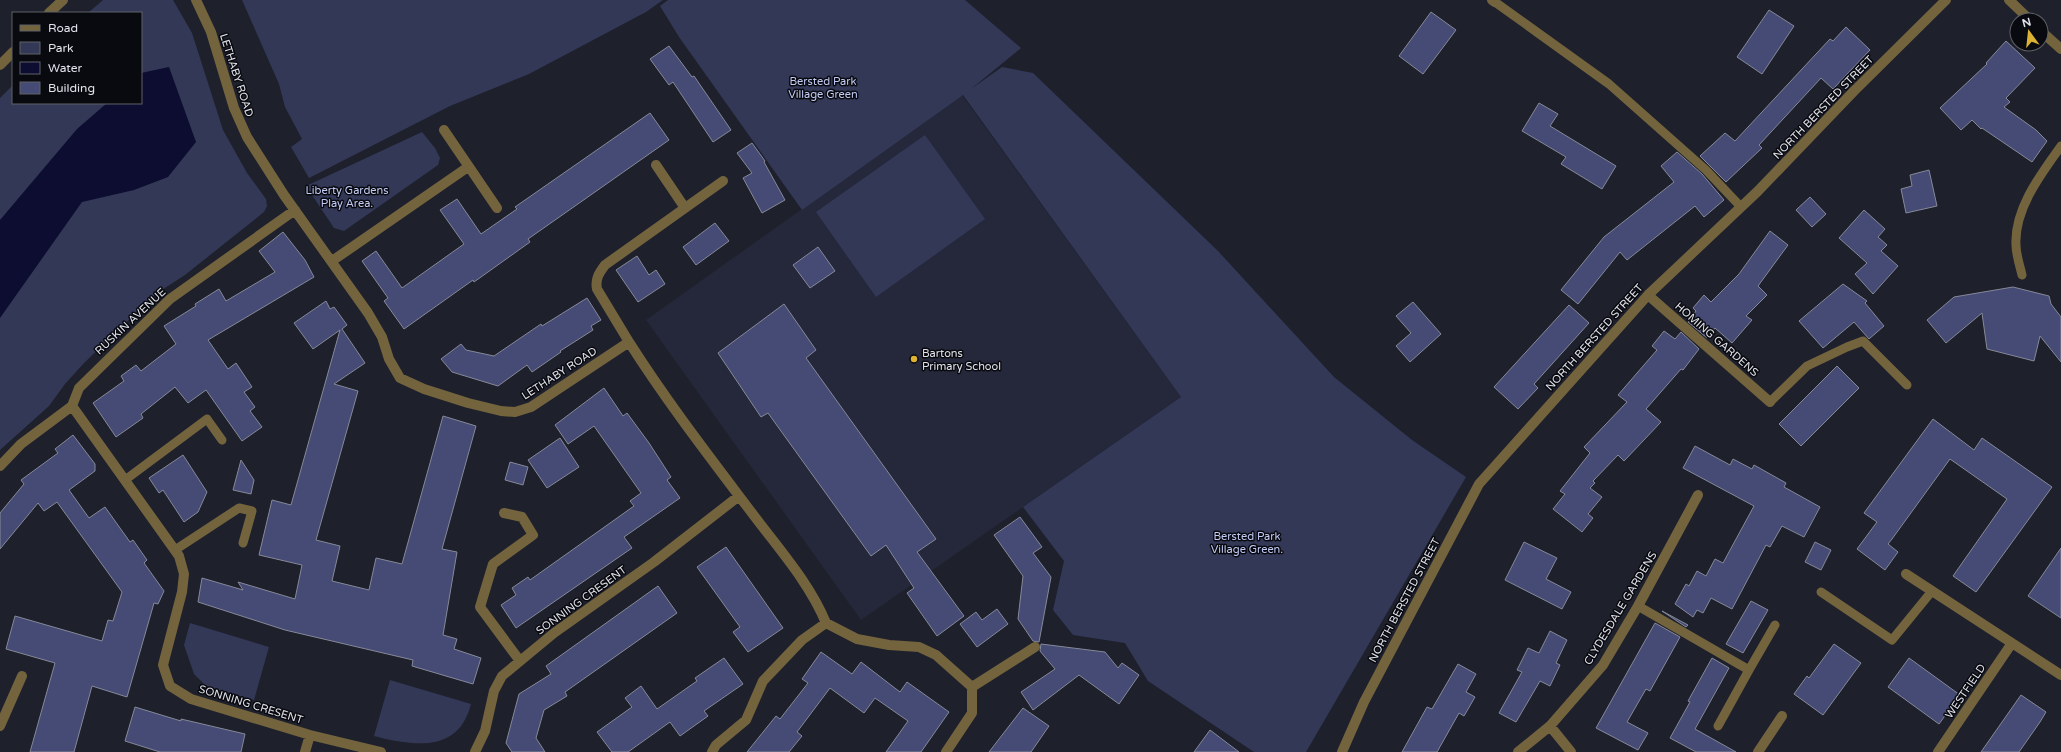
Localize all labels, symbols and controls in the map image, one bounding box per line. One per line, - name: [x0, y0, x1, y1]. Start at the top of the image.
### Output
- legend: [12, 12, 142, 104]
- north arrow: [2009, 12, 2049, 52]
- text: N: [2021, 15, 2032, 30]
- text: Road: [48, 21, 78, 35]
- street label: LETHABY ROAD: [217, 32, 256, 118]
- text: Park: [48, 41, 74, 55]
- street label: NORTH BERSTED STREET: [1770, 53, 1876, 162]
- text: Water: [48, 61, 83, 75]
- park label: Bersted Park Village Green: [788, 75, 858, 101]
- text: Building: [48, 81, 95, 95]
- park label: Liberty Gardens Play Area.: [305, 184, 389, 210]
- street label: NORTH BERSTED STREET: [1543, 281, 1646, 393]
- street label: RUSKIN AVENUE: [92, 285, 168, 357]
- street label: HOMING GARDENS: [1672, 300, 1761, 379]
- street label: LETHABY ROAD: [519, 344, 599, 403]
- place label: Bartons Primary School: [922, 347, 1001, 373]
- marker: Bartons Primary School: [909, 354, 919, 364]
- park label: Bersted Park Village Green.: [1211, 530, 1283, 556]
- street label: NORTH BERSTED STREET: [1366, 536, 1443, 665]
- street label: CLYDESDALE GARDENS: [1581, 549, 1660, 667]
- street label: SONNING CRESENT: [534, 563, 629, 638]
- street label: WESTFIELD: [1943, 662, 1988, 721]
- street label: SONNING CRESENT: [197, 682, 305, 727]

